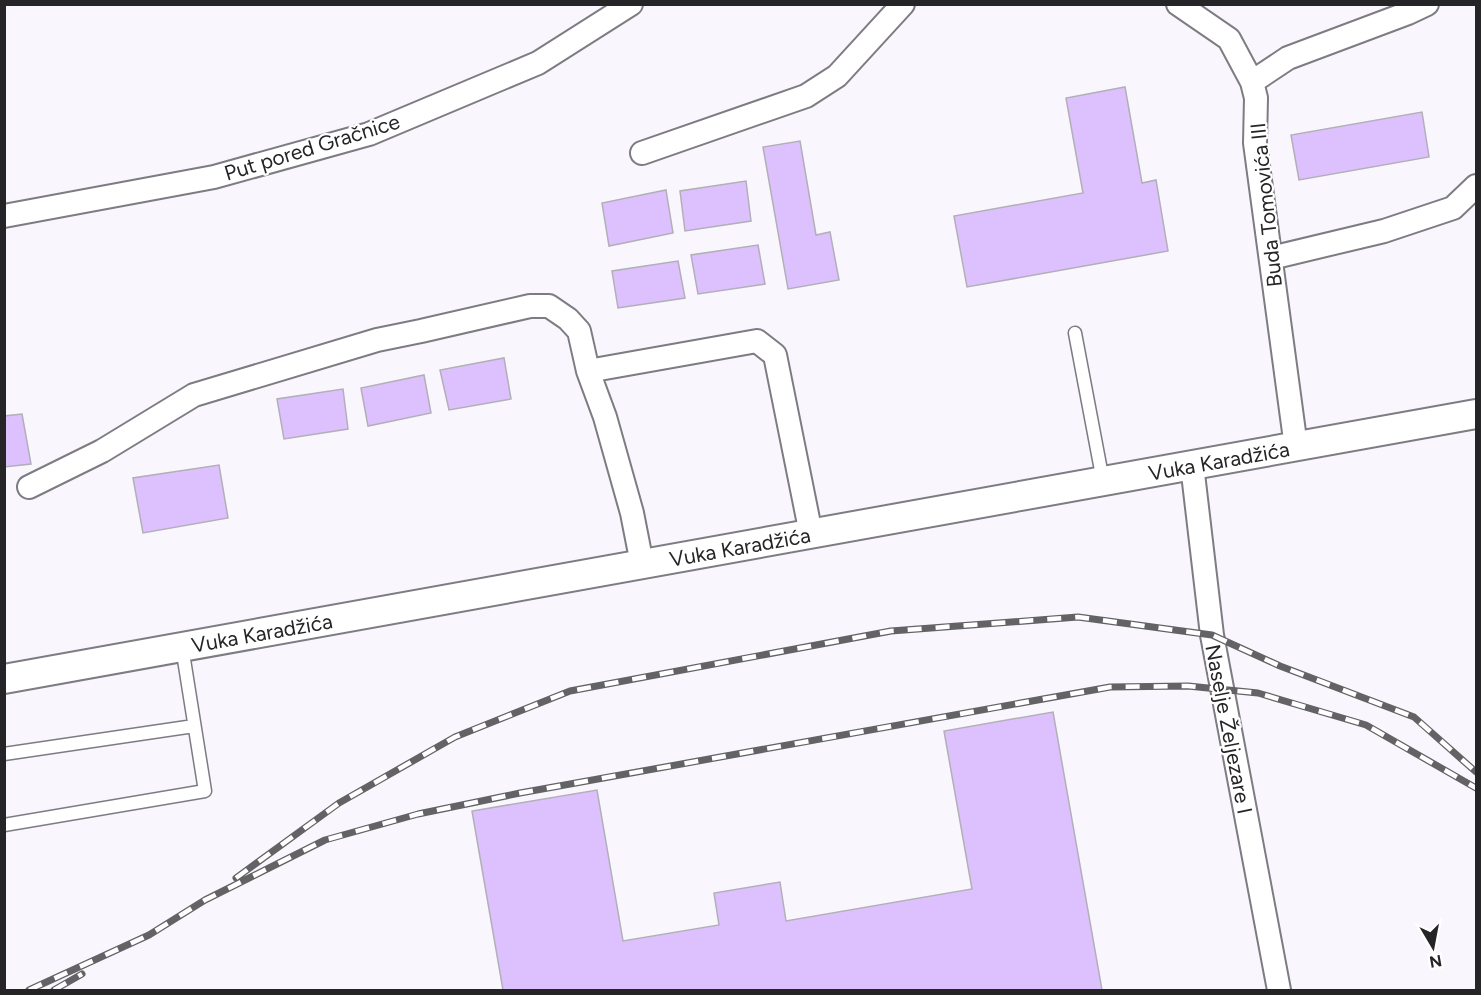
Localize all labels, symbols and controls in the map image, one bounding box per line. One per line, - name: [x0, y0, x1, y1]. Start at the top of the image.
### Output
- street label: Put pored Gračnice: [221, 108, 403, 186]
- street label: Buda Tomovića III: [1245, 122, 1287, 288]
- street label: Vuka Karadžića: [1147, 436, 1291, 486]
- street label: Vuka Karadžića: [668, 522, 812, 572]
- street label: Vuka Karadžića: [190, 608, 334, 658]
- street label: Naselje Željezare I: [1200, 642, 1258, 816]
- north arrow: [1403, 917, 1463, 977]
- text: N: [1428, 951, 1443, 972]

